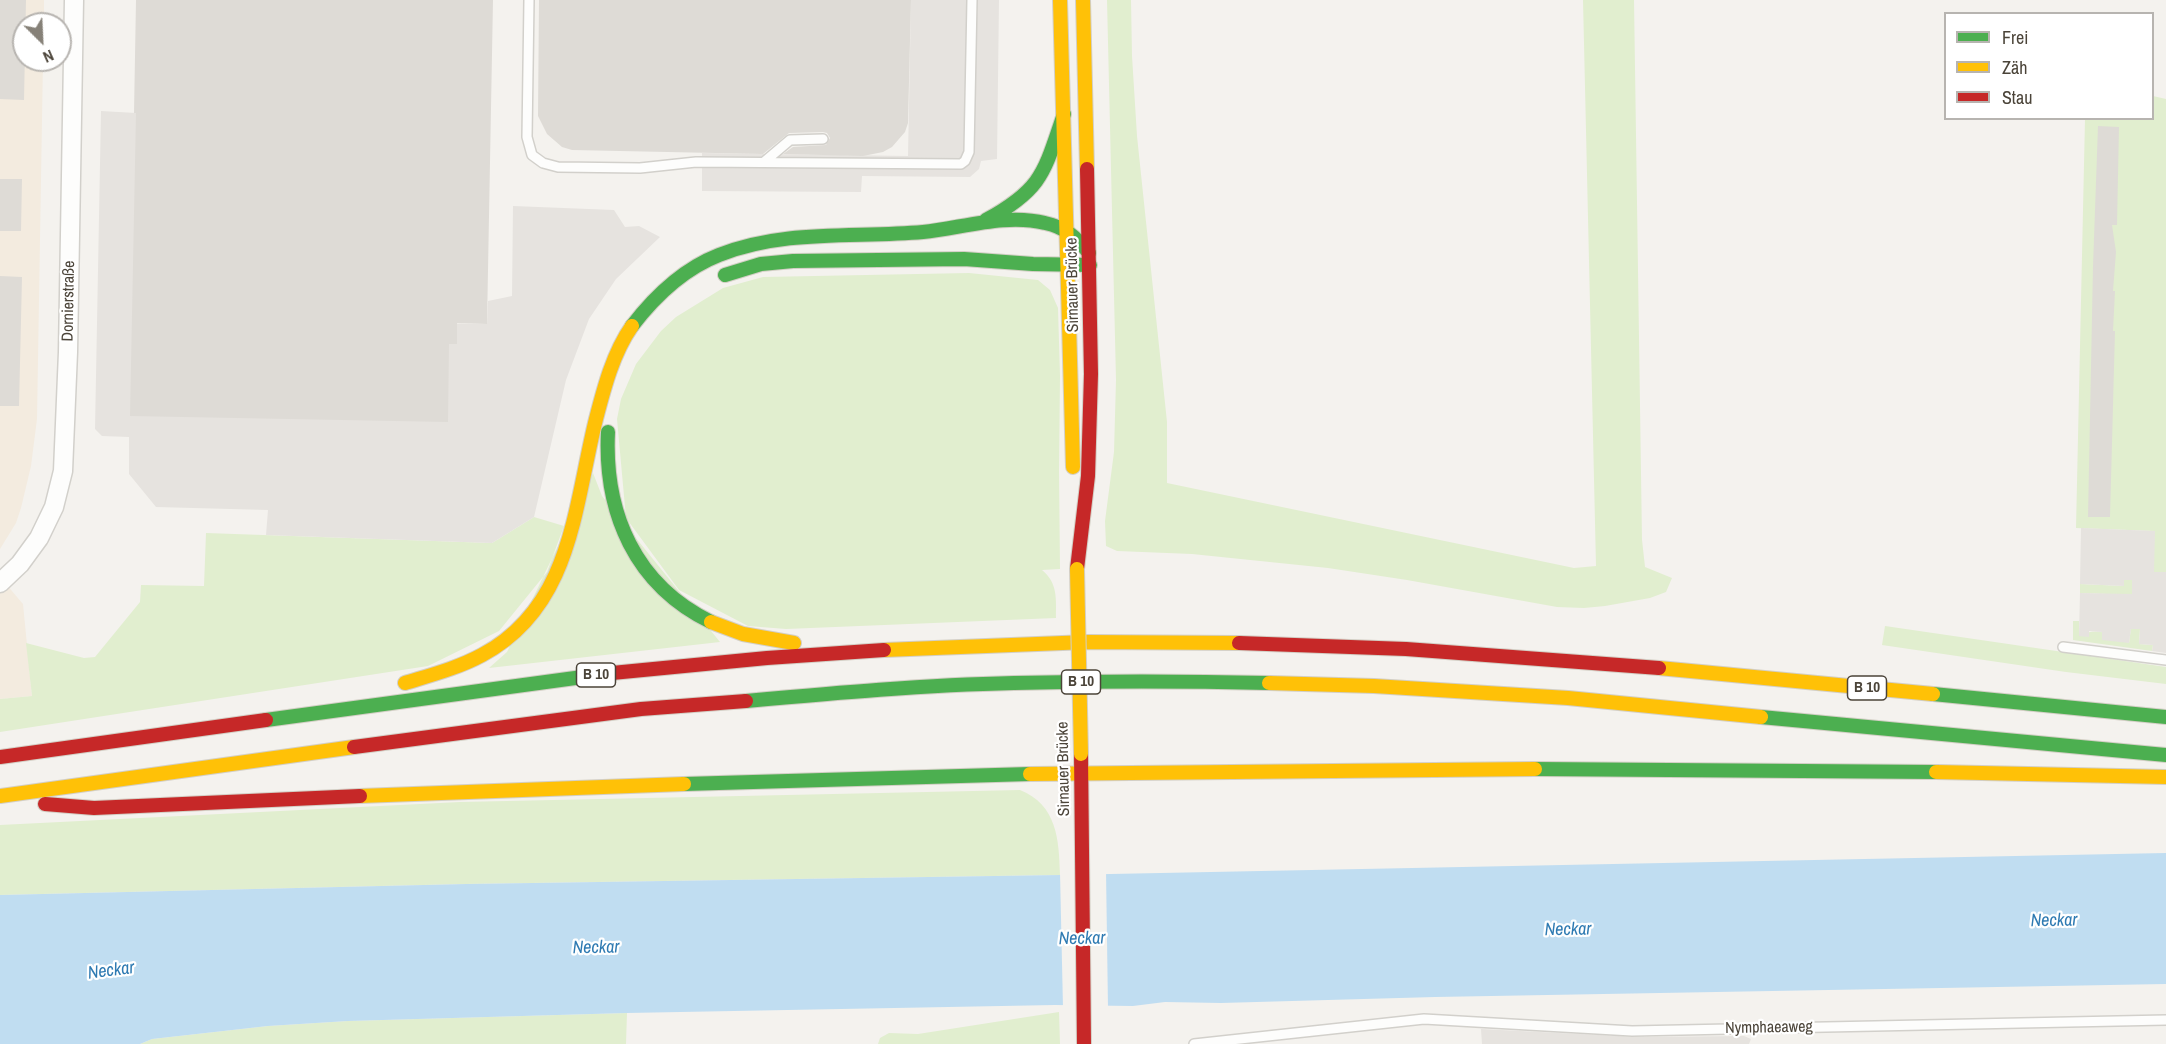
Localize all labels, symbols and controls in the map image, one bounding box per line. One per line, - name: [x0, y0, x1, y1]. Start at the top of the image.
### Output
- north arrow: [12, 12, 72, 72]
- legend: [1944, 12, 2154, 120]
- text: Frei: [2002, 25, 2028, 50]
- text: N: [40, 45, 57, 69]
- text: Zäh: [2002, 55, 2027, 80]
- text: Stau: [2002, 85, 2032, 110]
- street label: Sirnauer Brücke: [1063, 237, 1083, 333]
- street label: Dornierstraße: [59, 260, 79, 342]
- road number: B 10: [576, 663, 616, 687]
- road number: B 10: [1062, 670, 1100, 694]
- road number: B 10: [1848, 676, 1886, 700]
- street label: Sirnauer Brücke: [1054, 721, 1074, 817]
- water label: Neckar: [2030, 910, 2078, 932]
- water label: Neckar: [1544, 919, 1592, 941]
- water label: Neckar: [1058, 928, 1106, 950]
- water label: Neckar: [572, 937, 620, 959]
- water label: Neckar: [86, 957, 136, 985]
- street label: Nymphaeaweg: [1725, 1018, 1813, 1038]

